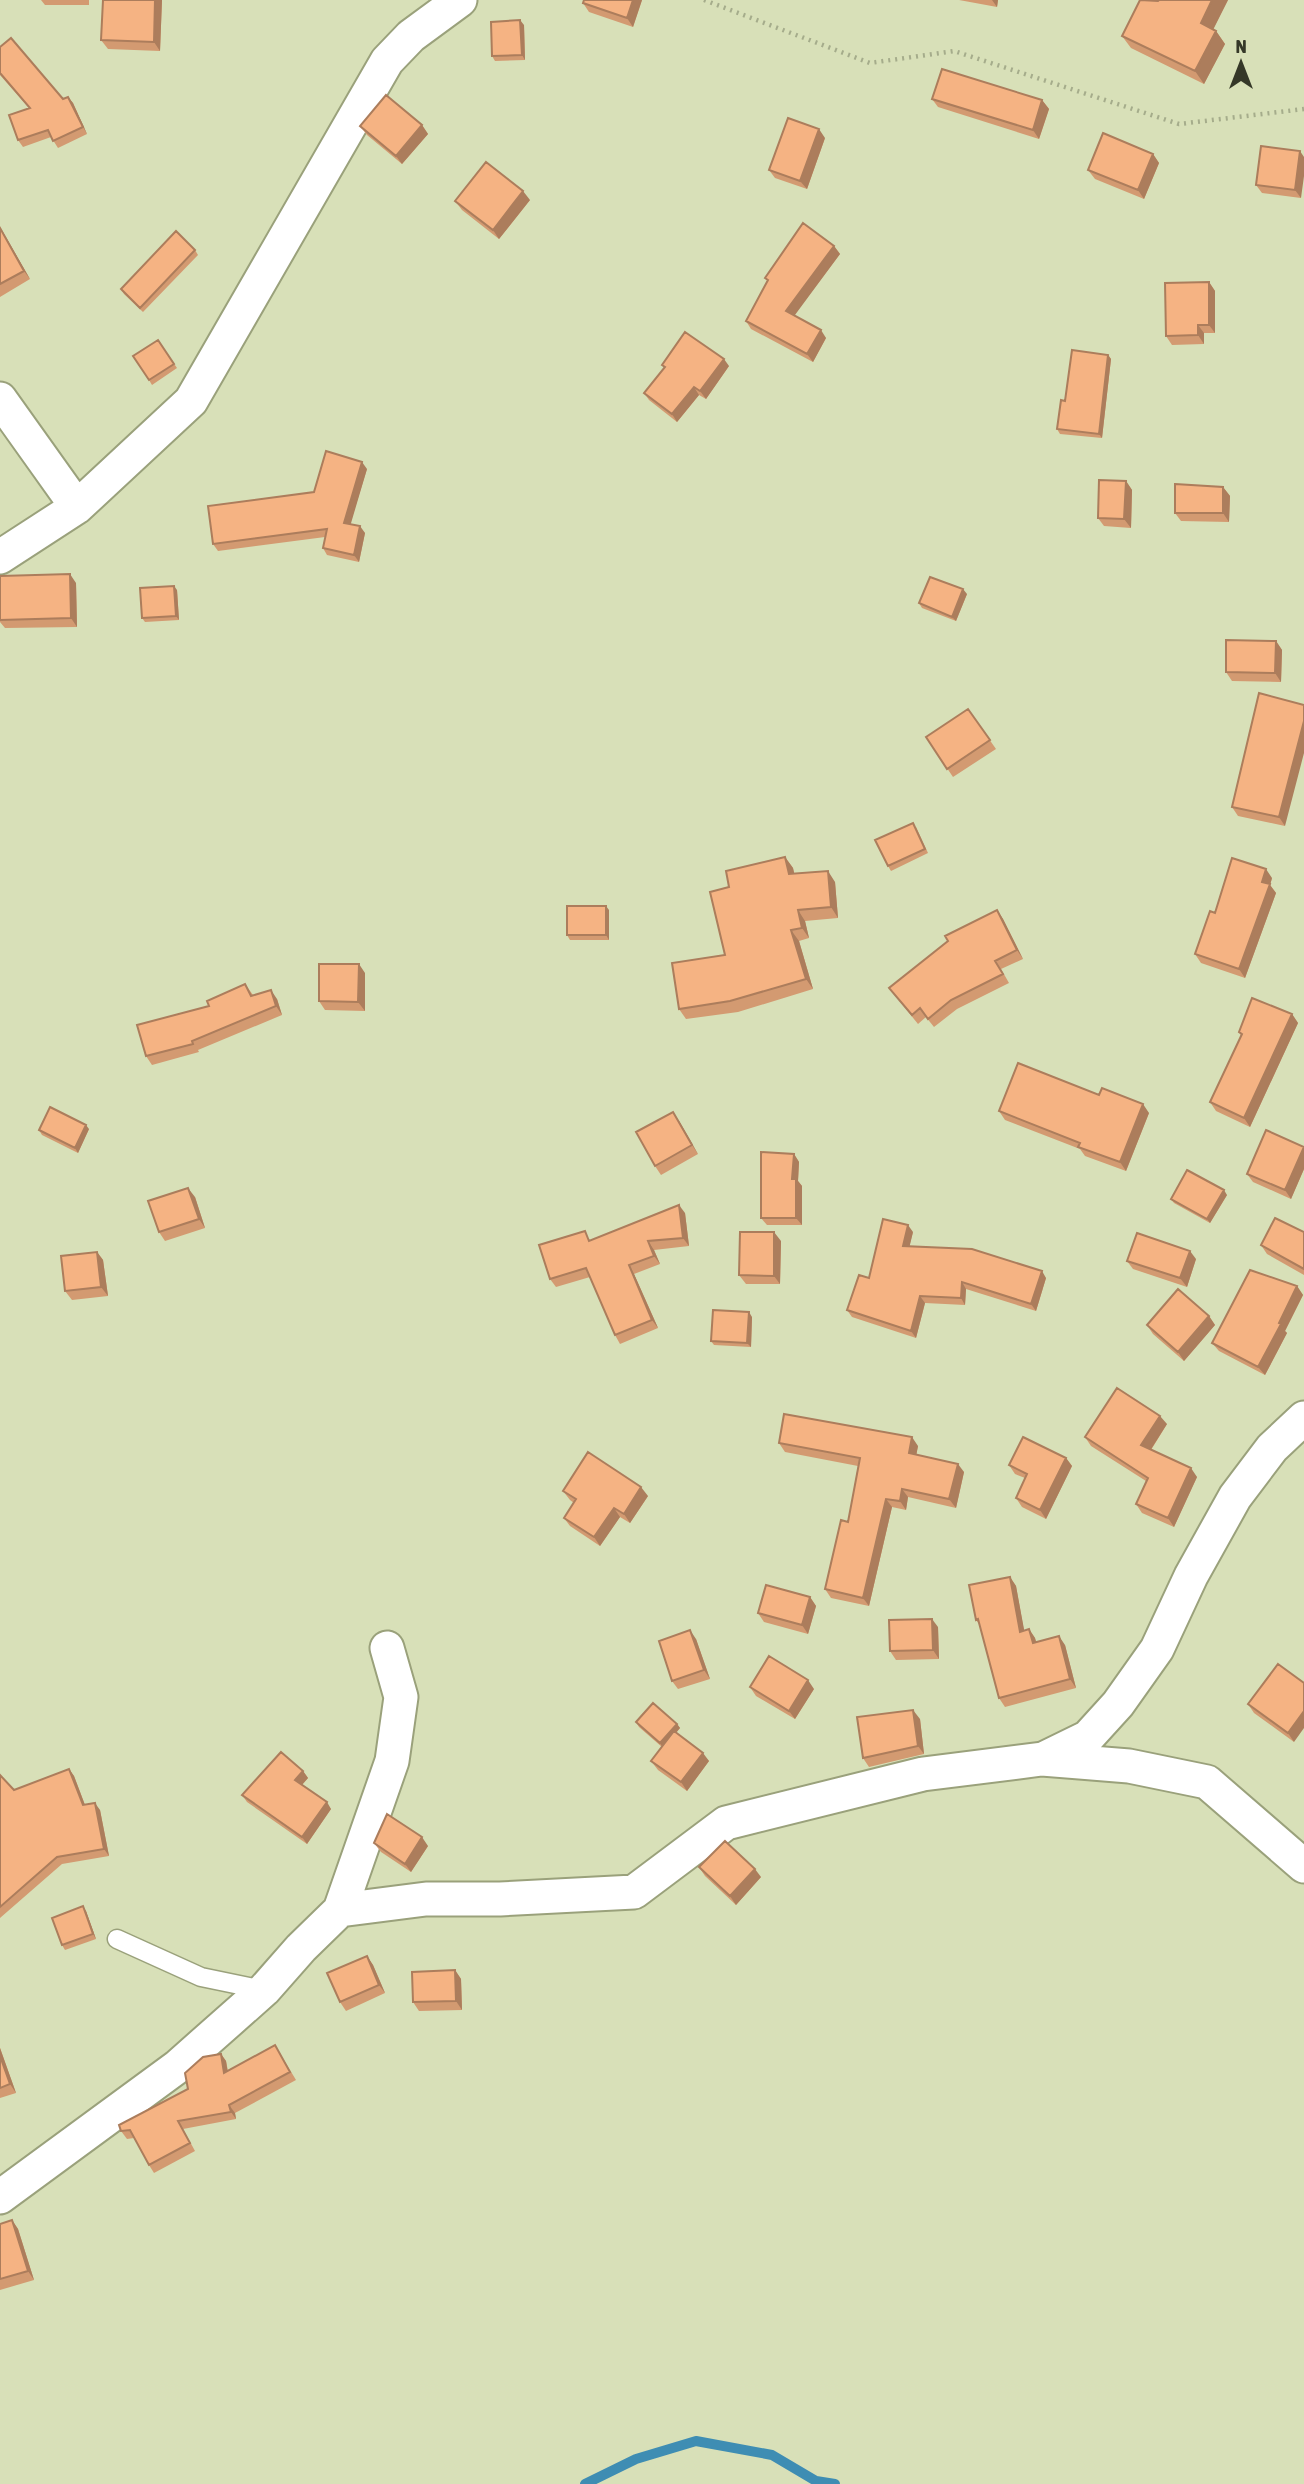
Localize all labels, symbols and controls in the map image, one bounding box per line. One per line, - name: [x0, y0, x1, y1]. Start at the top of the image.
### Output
- north arrow: [1206, 28, 1276, 98]
- text: N: [1235, 35, 1247, 57]

